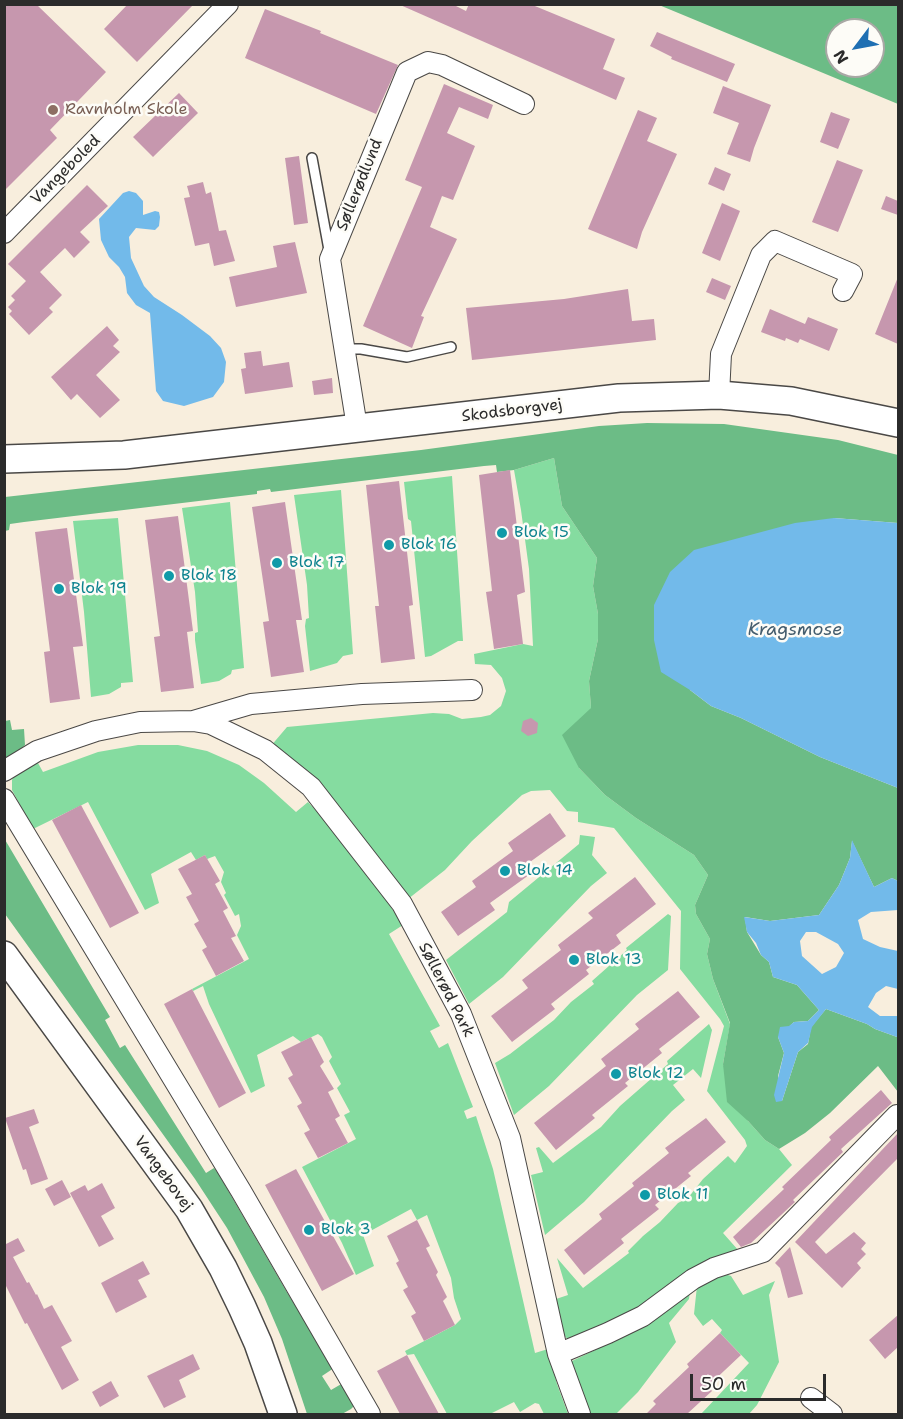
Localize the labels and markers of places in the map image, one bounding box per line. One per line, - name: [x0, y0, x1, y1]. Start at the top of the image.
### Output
- place label: Ravnholm Skole: [65, 100, 187, 120]
- marker: Ravnholm Skole: [46, 103, 60, 117]
- place label: Blok 15: [514, 523, 569, 543]
- marker: Blok 15: [495, 526, 509, 540]
- place label: Blok 16: [401, 535, 457, 555]
- marker: Blok 16: [382, 538, 396, 552]
- place label: Blok 17: [289, 553, 345, 573]
- marker: Blok 17: [270, 556, 284, 570]
- place label: Blok 18: [181, 566, 237, 586]
- marker: Blok 18: [162, 569, 176, 583]
- place label: Blok 19: [71, 579, 127, 599]
- marker: Blok 19: [52, 582, 66, 596]
- place label: Blok 14: [517, 861, 573, 881]
- marker: Blok 14: [498, 864, 512, 878]
- place label: Blok 13: [586, 950, 642, 970]
- marker: Blok 13: [567, 953, 581, 967]
- place label: Blok 12: [628, 1064, 684, 1084]
- marker: Blok 12: [609, 1067, 623, 1081]
- place label: Blok 11: [657, 1185, 708, 1205]
- marker: Blok 11: [638, 1188, 652, 1202]
- place label: Blok 3: [321, 1220, 371, 1240]
- marker: Blok 3: [302, 1223, 316, 1237]

